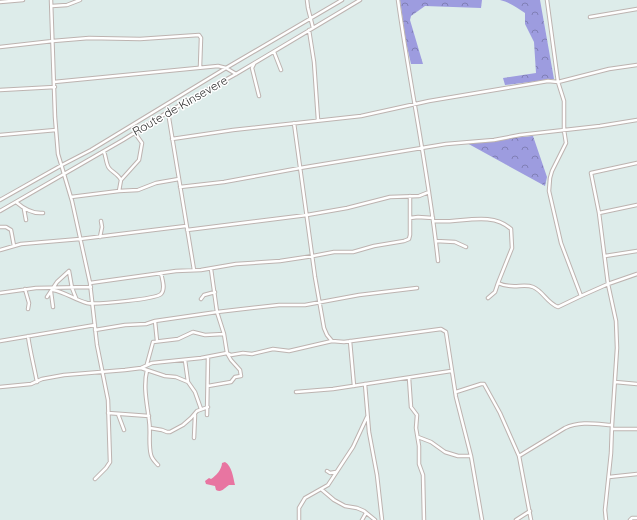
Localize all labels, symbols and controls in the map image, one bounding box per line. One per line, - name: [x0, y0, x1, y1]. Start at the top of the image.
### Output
- street label: Route de Kinsevere: [129, 72, 230, 139]

